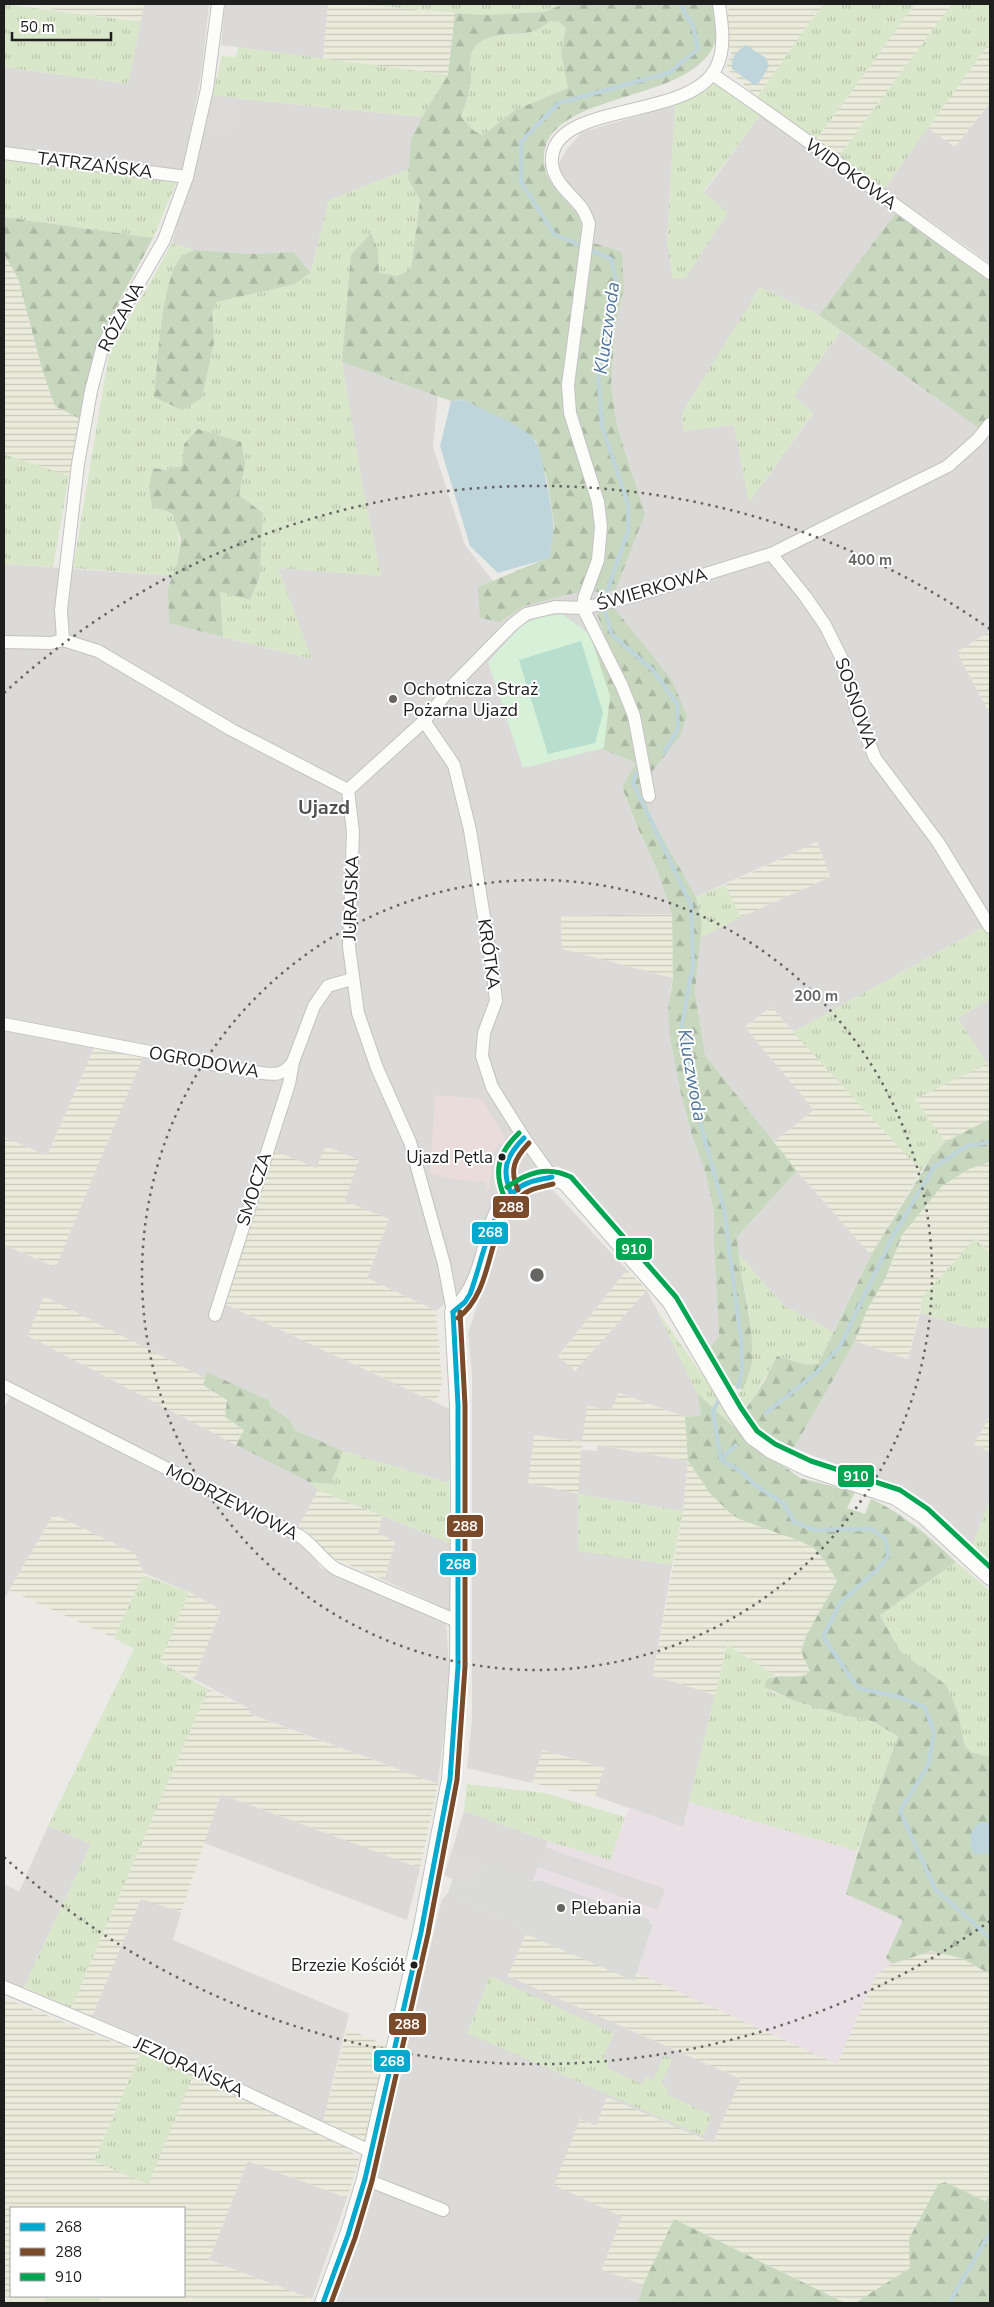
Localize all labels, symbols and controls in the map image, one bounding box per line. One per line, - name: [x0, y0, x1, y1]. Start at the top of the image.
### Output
- scale bar: [12, 10, 111, 42]
- text: 50 m: [20, 17, 55, 37]
- street label: WIDOKOWA: [800, 133, 902, 215]
- street label: TATRZAŃSKA: [36, 146, 154, 184]
- street label: RÓŻANA: [93, 278, 149, 356]
- water label: Kluczwoda: [588, 280, 626, 376]
- text: 400 m: [848, 550, 892, 570]
- street label: ŚWIERKOWA: [594, 562, 710, 616]
- street label: SOSNOWA: [829, 654, 883, 752]
- place label: Ochotnicza Straż Pożarna Ujazd: [403, 677, 538, 722]
- marker: Ochotnicza Straż Pożarna Ujazd: [387, 693, 399, 705]
- district label: Ujazd: [298, 794, 350, 821]
- street label: JURAJSKA: [337, 855, 364, 942]
- street label: KRÓTKA: [472, 917, 506, 991]
- text: 200 m: [794, 986, 838, 1006]
- water label: Kluczwoda: [671, 1027, 713, 1123]
- street label: OGRODOWA: [147, 1041, 261, 1083]
- place label: Ujazd Pętla: [406, 1146, 493, 1169]
- street label: SMOCZA: [231, 1149, 277, 1229]
- marker: Ujazd Pętla: [497, 1152, 507, 1162]
- line badge: 288: [492, 1195, 530, 1219]
- text: 288: [498, 1198, 524, 1217]
- line badge: 268: [471, 1221, 509, 1245]
- text: 268: [477, 1223, 503, 1242]
- line badge: 910: [615, 1237, 653, 1261]
- text: 910: [621, 1240, 647, 1259]
- centre of rings: [528, 1266, 546, 1284]
- street label: MODRZEWIOWA: [162, 1458, 302, 1546]
- line badge: 910: [837, 1464, 875, 1488]
- text: 910: [843, 1467, 869, 1486]
- line badge: 288: [446, 1514, 484, 1538]
- text: 288: [452, 1517, 478, 1536]
- line badge: 268: [439, 1552, 477, 1576]
- text: 268: [445, 1555, 471, 1574]
- place label: Plebania: [571, 1896, 641, 1920]
- marker: Plebania: [555, 1902, 567, 1914]
- place label: Brzezie Kościół: [291, 1954, 405, 1977]
- marker: Brzezie Kościół: [409, 1960, 419, 1970]
- line badge: 288: [388, 2012, 427, 2036]
- text: 288: [394, 2015, 420, 2034]
- street label: JEZIORAŃSKA: [129, 2031, 248, 2103]
- line badge: 268: [373, 2049, 411, 2073]
- text: 268: [379, 2052, 405, 2071]
- legend: [10, 2207, 185, 2297]
- text: 268: [55, 2217, 82, 2237]
- text: 288: [55, 2242, 82, 2262]
- text: 910: [55, 2267, 82, 2287]

